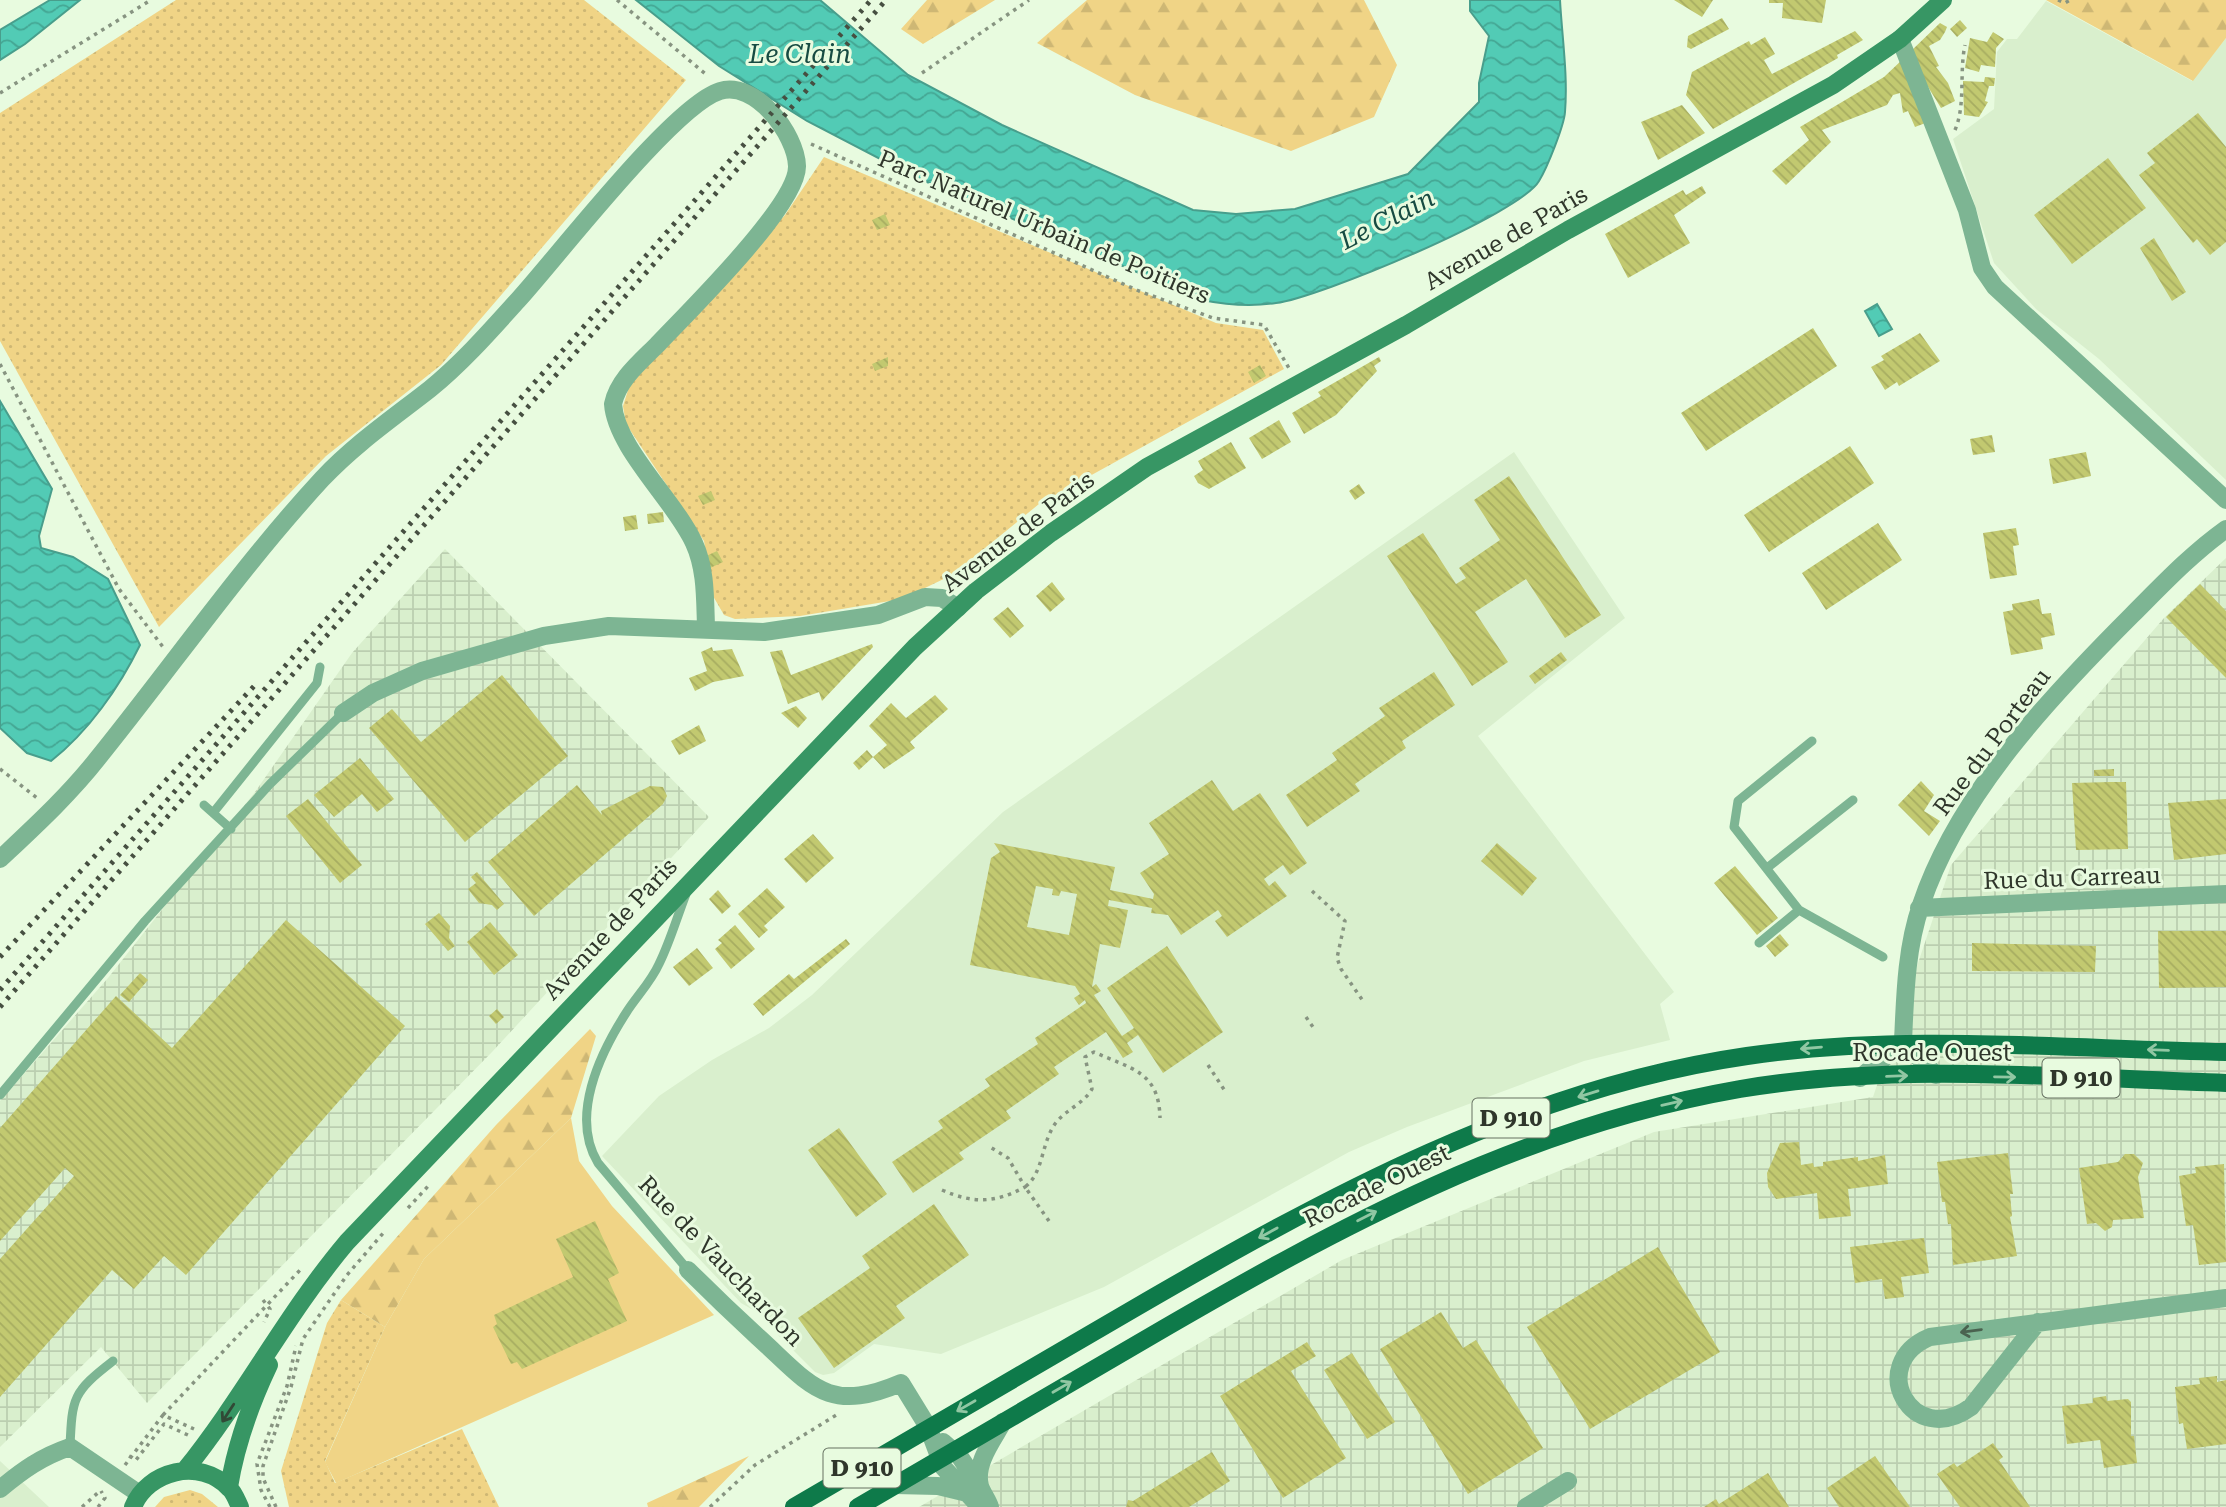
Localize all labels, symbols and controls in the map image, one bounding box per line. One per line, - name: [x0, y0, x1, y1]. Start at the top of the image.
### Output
- water label: Le Clain: [748, 39, 851, 69]
- street label: Parc Naturel Urbain de Poitiers: [874, 144, 1214, 310]
- street label: Avenue de Paris: [1420, 180, 1592, 296]
- water label: Le Clain: [1334, 182, 1439, 256]
- street label: Avenue de Paris: [936, 466, 1100, 598]
- street label: Rue du Porteau: [1928, 663, 2056, 821]
- street label: Avenue de Paris: [537, 852, 683, 1006]
- street label: Rue du Carreau: [1983, 861, 2161, 895]
- street label: Rocade Ouest: [1852, 1039, 2012, 1067]
- one-way arrow: [1800, 1042, 1823, 1055]
- one-way arrow: [2147, 1043, 2170, 1057]
- road number: D 910: [2042, 1058, 2120, 1098]
- one-way arrow: [1886, 1070, 1909, 1083]
- one-way arrow: [1993, 1070, 2016, 1083]
- one-way arrow: [1578, 1088, 1600, 1101]
- one-way arrow: [1660, 1096, 1683, 1109]
- road number: D 910: [1472, 1098, 1550, 1138]
- street label: Rocade Ouest: [1299, 1138, 1455, 1234]
- street label: Rue de Vauchardon: [633, 1170, 809, 1352]
- one-way arrow: [1356, 1208, 1377, 1222]
- one-way arrow: [1258, 1227, 1279, 1240]
- one-way arrow: [1960, 1325, 1983, 1338]
- one-way arrow: [1052, 1380, 1072, 1394]
- one-way arrow: [957, 1399, 977, 1413]
- one-way arrow: [220, 1402, 234, 1422]
- road number: D 910: [824, 1448, 900, 1488]

